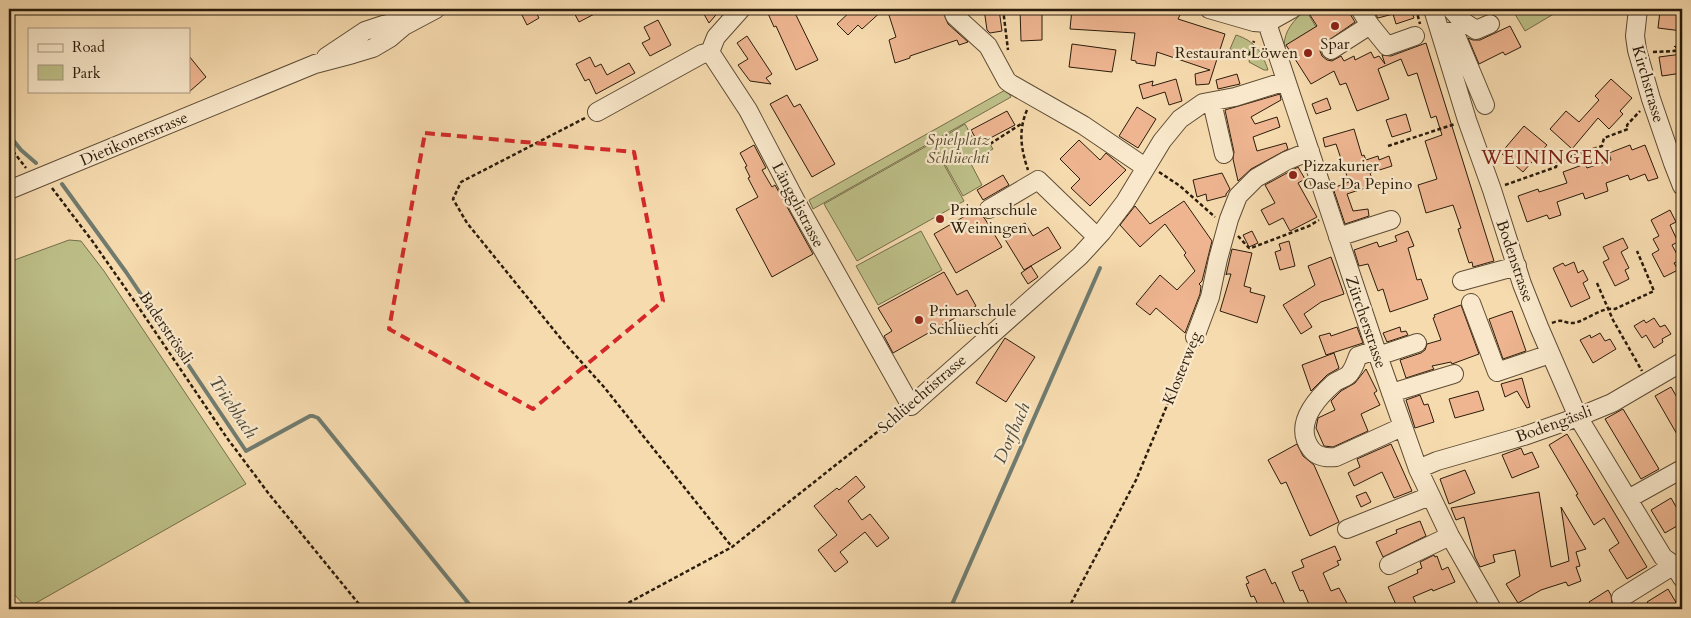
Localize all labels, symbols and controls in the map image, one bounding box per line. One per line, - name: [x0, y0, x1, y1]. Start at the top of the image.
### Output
- marker: Spar: [1329, 20, 1341, 32]
- legend: [28, 28, 190, 92]
- place label: Spar: [1320, 33, 1350, 55]
- text: Road: [72, 37, 105, 57]
- place label: Restaurant Löwen: [1175, 42, 1298, 64]
- street label: Kirchstrasse: [1626, 43, 1670, 125]
- marker: Restaurant Löwen: [1302, 47, 1314, 59]
- text: Park: [72, 63, 101, 83]
- street label: Dietikonerstrasse: [77, 106, 191, 172]
- park label: Spielplatz Schlüechti: [926, 129, 990, 169]
- district label: WEININGEN: [1480, 145, 1611, 171]
- place label: Pizzakurier Oase Da Pepino: [1303, 155, 1413, 195]
- street label: Längglistrasse: [766, 159, 830, 251]
- marker: Pizzakurier Oase Da Pepino: [1287, 169, 1299, 181]
- place label: Primarschule Weiningen: [949, 199, 1038, 239]
- marker: Primarschule Weiningen: [934, 213, 946, 225]
- street label: Bodenstrasse: [1491, 217, 1539, 305]
- street label: Zürcherstrasse: [1340, 273, 1392, 371]
- street label: Baderströssli: [134, 287, 199, 369]
- place label: Primarschule Schlüechti: [929, 300, 1017, 340]
- marker: Primarschule Schlüechti: [913, 314, 925, 326]
- street label: Klosterweg: [1157, 328, 1207, 408]
- street label: Schlüechtistrasse: [873, 349, 971, 439]
- water label: Trüebbach: [203, 371, 263, 444]
- water label: Dorfbach: [987, 398, 1037, 468]
- street label: Bodengässli: [1513, 400, 1596, 448]

